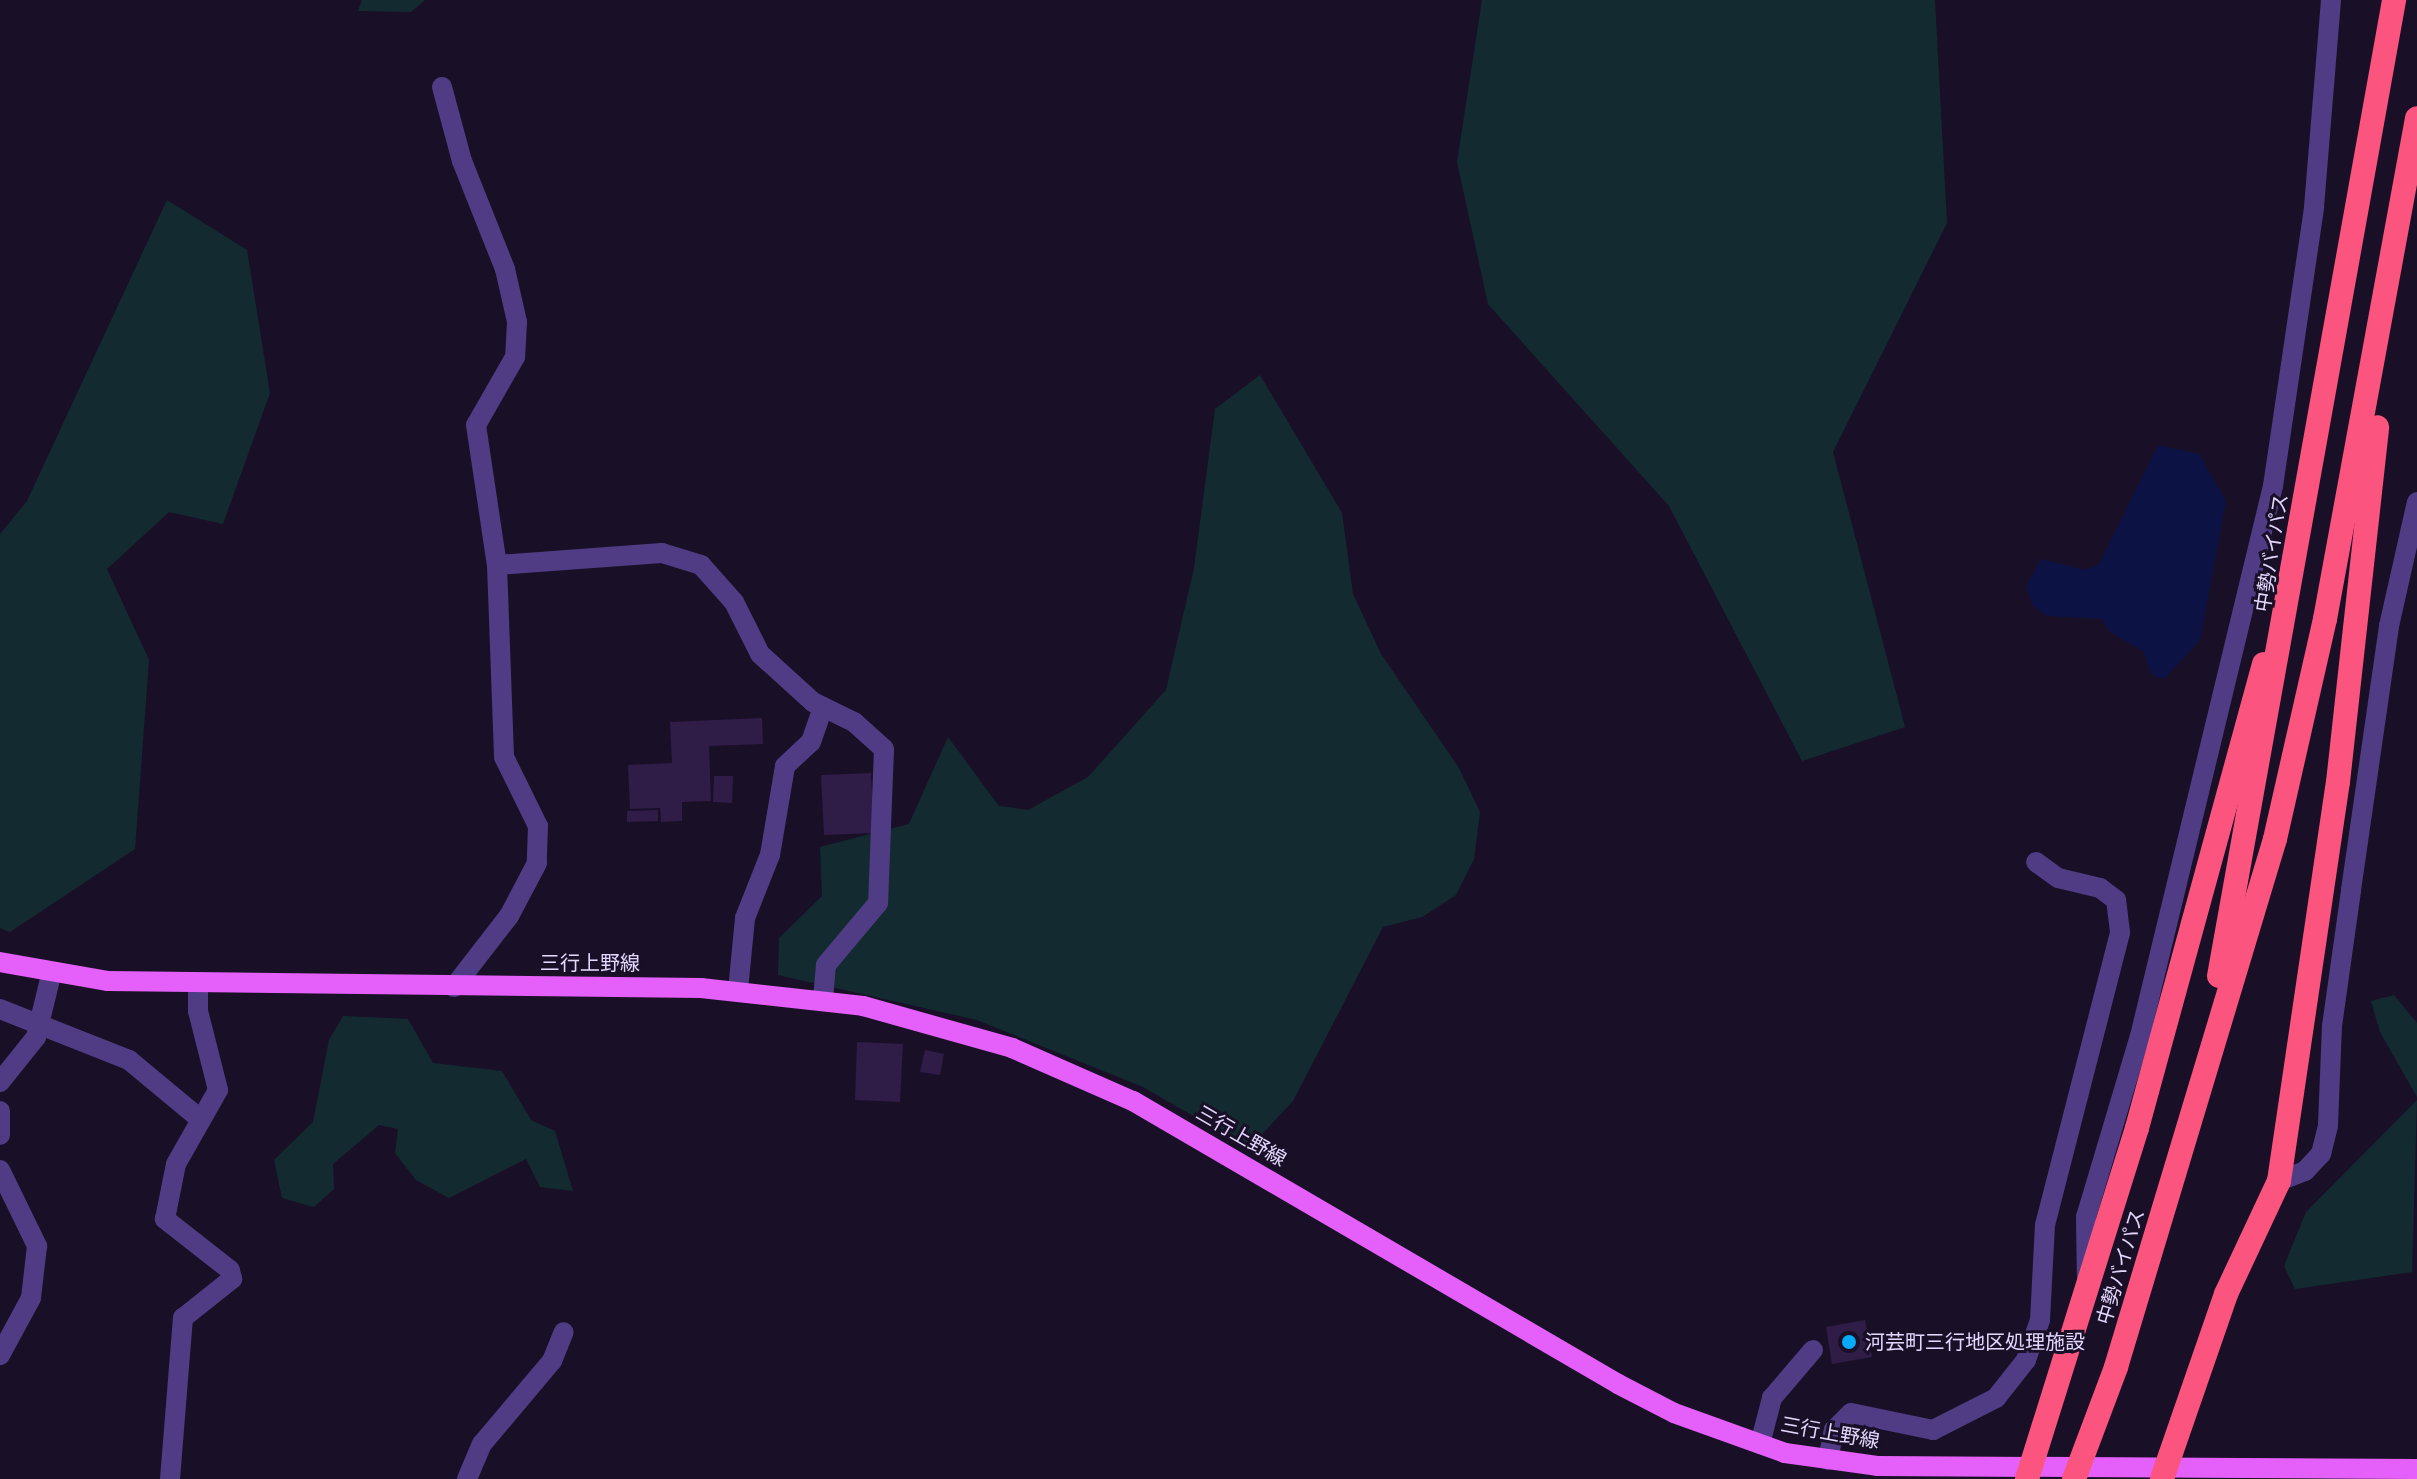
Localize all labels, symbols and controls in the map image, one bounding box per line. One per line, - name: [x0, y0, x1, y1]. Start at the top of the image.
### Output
- street label: 中勢バイパス: [2251, 492, 2293, 614]
- street label: 三行上野線: [540, 951, 640, 975]
- street label: 三行上野線: [1192, 1101, 1290, 1171]
- street label: 中勢バイパス: [2092, 1206, 2150, 1328]
- place label: 河芸町三行地区処理施設: [1865, 1330, 2085, 1354]
- marker: 河芸町三行地区処理施設: [1840, 1333, 1858, 1351]
- street label: 三行上野線: [1779, 1412, 1881, 1454]

